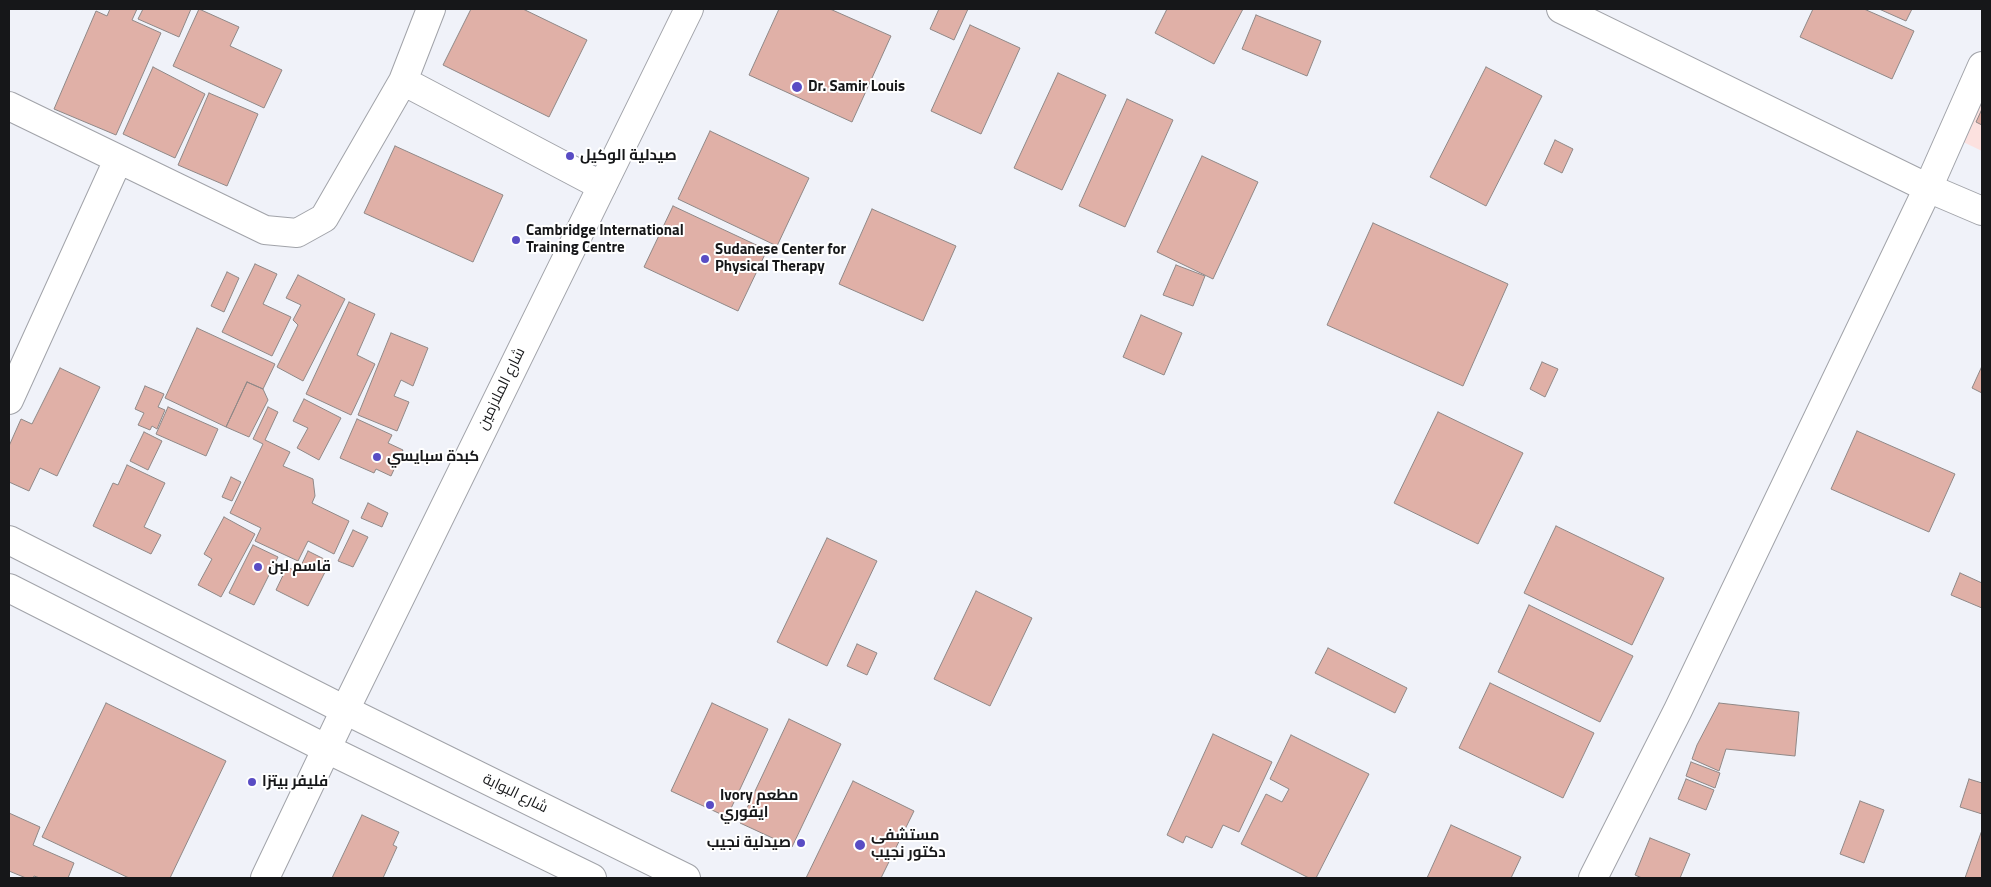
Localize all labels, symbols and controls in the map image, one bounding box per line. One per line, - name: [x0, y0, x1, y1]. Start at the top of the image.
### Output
- place label: Dr. Samir Louis: [808, 78, 905, 96]
- marker: Dr. Samir Louis: [790, 80, 804, 94]
- place label: صيدلية الوكيل: [580, 147, 677, 165]
- marker: صيدلية الوكيل: [564, 150, 576, 162]
- place label: Cambridge International Training Centre: [526, 222, 684, 257]
- marker: Cambridge International Training Centre: [510, 234, 522, 246]
- place label: Sudanese Center for Physical Therapy: [715, 241, 846, 276]
- marker: Sudanese Center for Physical Therapy: [699, 253, 711, 265]
- street label: شارع الملازمين: [474, 345, 530, 433]
- place label: كبدة سبايسي: [387, 448, 479, 466]
- marker: كبدة سبايسي: [371, 451, 383, 463]
- place label: قاسم لبن: [268, 558, 331, 576]
- marker: قاسم لبن: [252, 561, 264, 573]
- street label: شارع البوابة: [479, 771, 551, 817]
- place label: فليفر بيتزا: [262, 773, 328, 791]
- marker: فليفر بيتزا: [246, 776, 258, 788]
- place label: Ivory مطعم ايفوري: [720, 787, 798, 822]
- marker: Ivory مطعم ايفوري: [704, 799, 716, 811]
- place label: مستشفى دكتور نجيب: [871, 827, 946, 862]
- place label: صيدلية نجيب: [707, 834, 791, 852]
- marker: صيدلية نجيب: [795, 837, 807, 849]
- marker: مستشفى دكتور نجيب: [853, 838, 867, 852]

